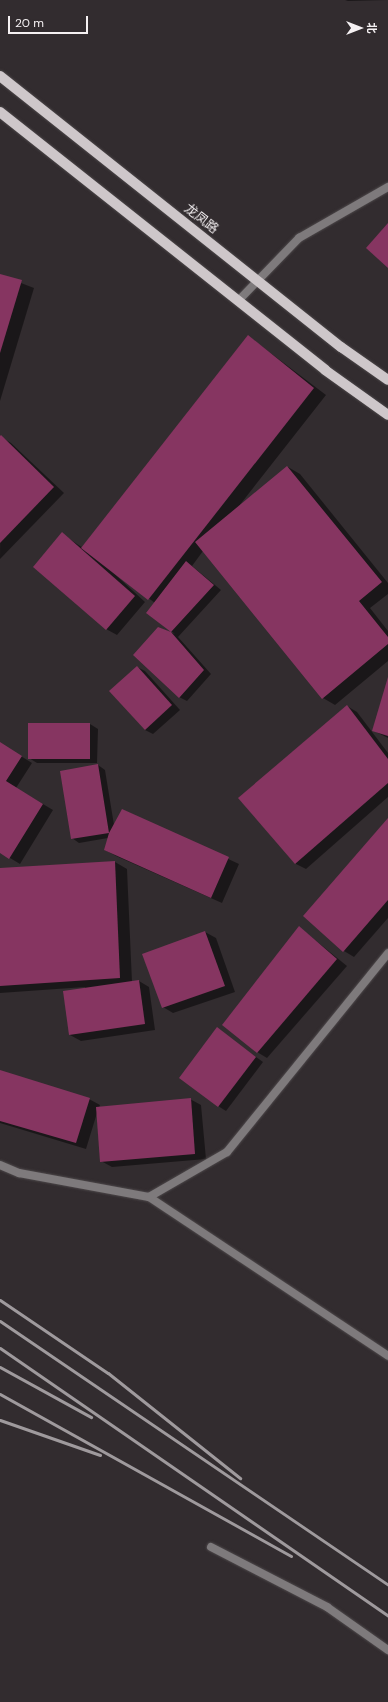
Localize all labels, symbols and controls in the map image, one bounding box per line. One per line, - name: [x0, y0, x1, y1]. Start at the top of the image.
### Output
- scale bar: [10, 8, 90, 34]
- north arrow: [340, 8, 380, 48]
- text: 20 m: [15, 15, 44, 31]
- text: 北: [365, 23, 379, 34]
- street label: 龙凤路: [181, 201, 221, 237]

